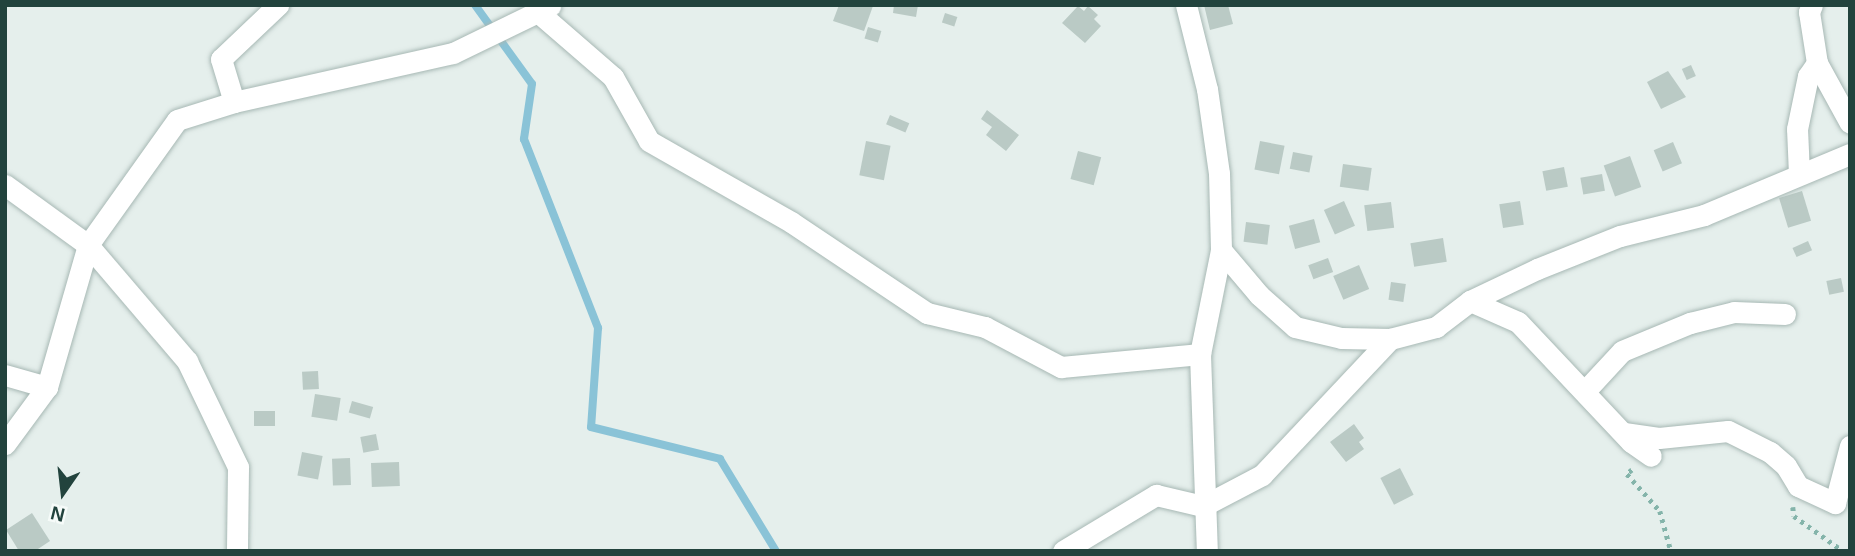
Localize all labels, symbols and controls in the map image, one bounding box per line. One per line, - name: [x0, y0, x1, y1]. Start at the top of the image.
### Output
- north arrow: [28, 458, 98, 528]
- text: N: [49, 502, 67, 526]

